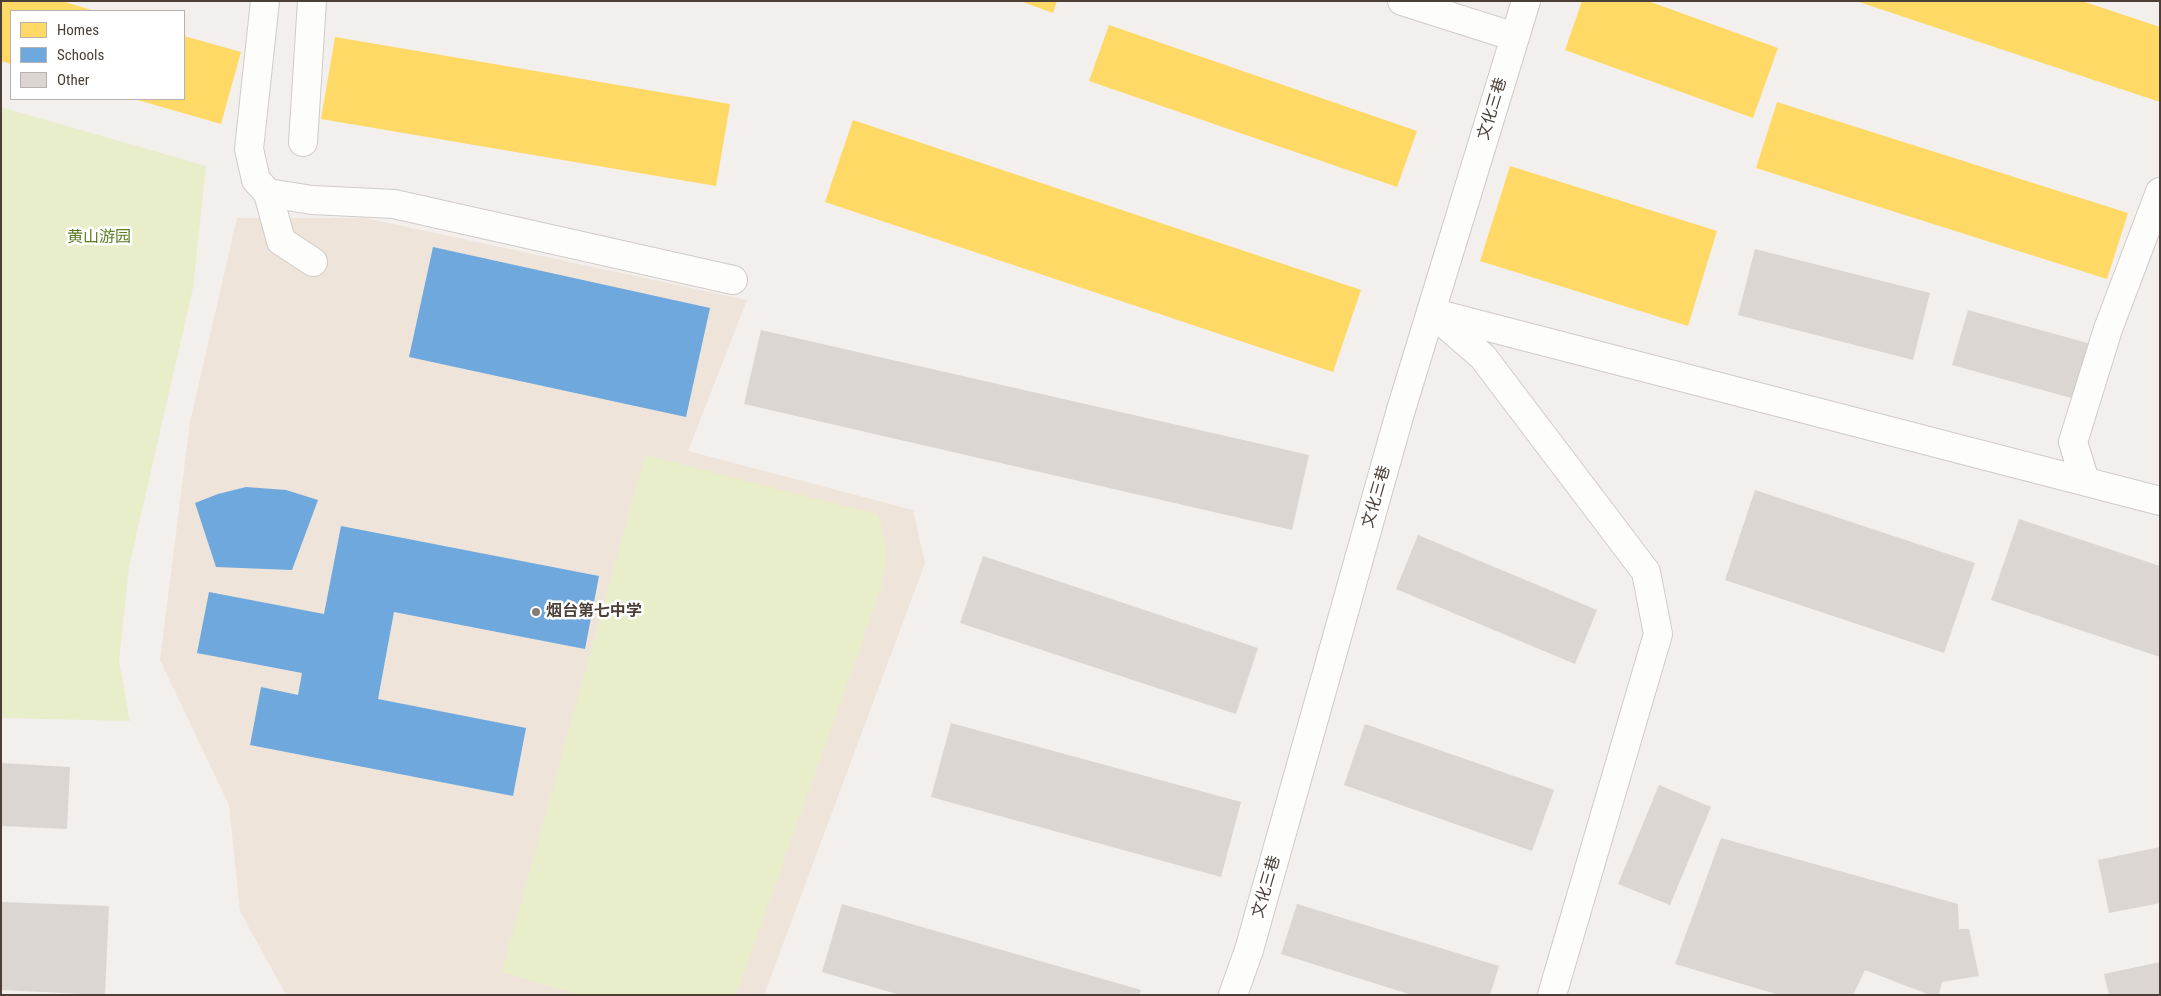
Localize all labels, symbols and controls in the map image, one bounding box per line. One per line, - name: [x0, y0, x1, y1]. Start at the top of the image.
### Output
- legend: [10, 10, 185, 100]
- text: Homes: [57, 21, 99, 39]
- text: Schools: [57, 46, 104, 64]
- text: Other: [57, 71, 89, 89]
- street label: 文化三巷: [1474, 76, 1512, 142]
- park label: 黄山游园: [67, 228, 131, 248]
- street label: 文化三巷: [1359, 464, 1395, 530]
- place label: 烟台第七中学: [546, 602, 642, 622]
- marker: 烟台第七中学: [530, 606, 542, 618]
- street label: 文化三巷: [1249, 854, 1285, 920]

